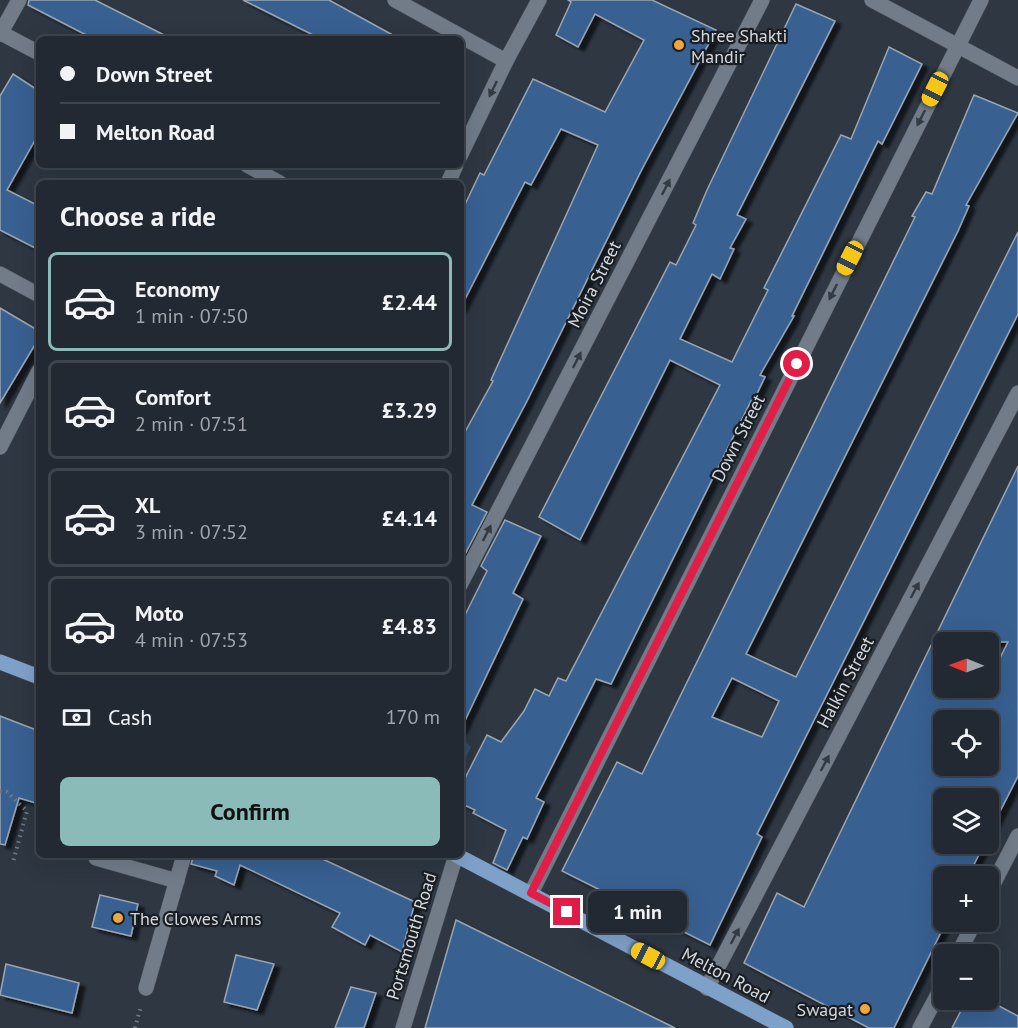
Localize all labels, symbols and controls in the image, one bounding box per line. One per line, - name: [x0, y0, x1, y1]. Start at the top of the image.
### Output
- place label: Shree Shakti Mandir: [691, 24, 787, 68]
- marker: Shree Shakti Mandir: [672, 38, 686, 52]
- text: Down Street: [96, 60, 212, 88]
- car: [919, 69, 951, 109]
- one-way arrow: [488, 80, 497, 97]
- one-way arrow: [916, 109, 926, 126]
- text: Melton Road: [96, 118, 215, 146]
- one-way arrow: [661, 178, 671, 195]
- text: Choose a ride: [60, 199, 216, 233]
- street label: Moira Street: [562, 237, 626, 331]
- car: [834, 238, 866, 278]
- icon: car: [63, 275, 117, 329]
- text: Economy: [135, 275, 219, 303]
- one-way arrow: [828, 284, 838, 301]
- text: £2.44: [382, 288, 437, 316]
- text: 1 min · 07:50: [135, 303, 248, 329]
- route start: [783, 350, 810, 377]
- one-way arrow: [571, 351, 581, 369]
- icon: car: [63, 383, 117, 437]
- text: Comfort: [135, 383, 211, 411]
- street label: Down Street: [706, 390, 770, 486]
- text: £3.29: [382, 396, 437, 424]
- text: 2 min · 07:51: [135, 411, 248, 437]
- icon: car: [63, 491, 117, 545]
- text: XL: [135, 491, 160, 519]
- text: £4.14: [382, 504, 437, 532]
- text: 3 min · 07:52: [135, 519, 248, 545]
- one-way arrow: [482, 525, 492, 542]
- one-way arrow: [910, 582, 920, 599]
- icon: car: [63, 599, 117, 653]
- text: Moto: [135, 599, 184, 627]
- text: £4.83: [382, 612, 437, 640]
- text: 4 min · 07:53: [135, 627, 248, 653]
- street label: Halkin Street: [811, 632, 879, 732]
- north arrow: [933, 632, 999, 698]
- map controls: [933, 632, 999, 1010]
- icon: cash: [60, 701, 93, 734]
- text: Cash: [108, 703, 152, 731]
- text: 170 m: [386, 704, 440, 730]
- button: locate: [933, 710, 999, 776]
- one-way arrow: [820, 755, 830, 772]
- button: Confirm: [60, 777, 440, 846]
- button: layers: [933, 788, 999, 854]
- button: +: [933, 866, 999, 932]
- street label: Portsmouth Road: [381, 869, 441, 1003]
- callout: 1 min: [588, 891, 687, 933]
- route end: [553, 898, 580, 925]
- text: 1 min: [613, 899, 662, 925]
- place label: The Clowes Arms: [130, 907, 262, 930]
- marker: The Clowes Arms: [111, 911, 125, 925]
- one-way arrow: [730, 928, 739, 945]
- car: [628, 940, 668, 972]
- street label: Melton Road: [678, 942, 774, 1008]
- button: −: [933, 944, 999, 1010]
- place label: Swagat: [797, 998, 853, 1021]
- marker: Swagat: [858, 1002, 872, 1016]

